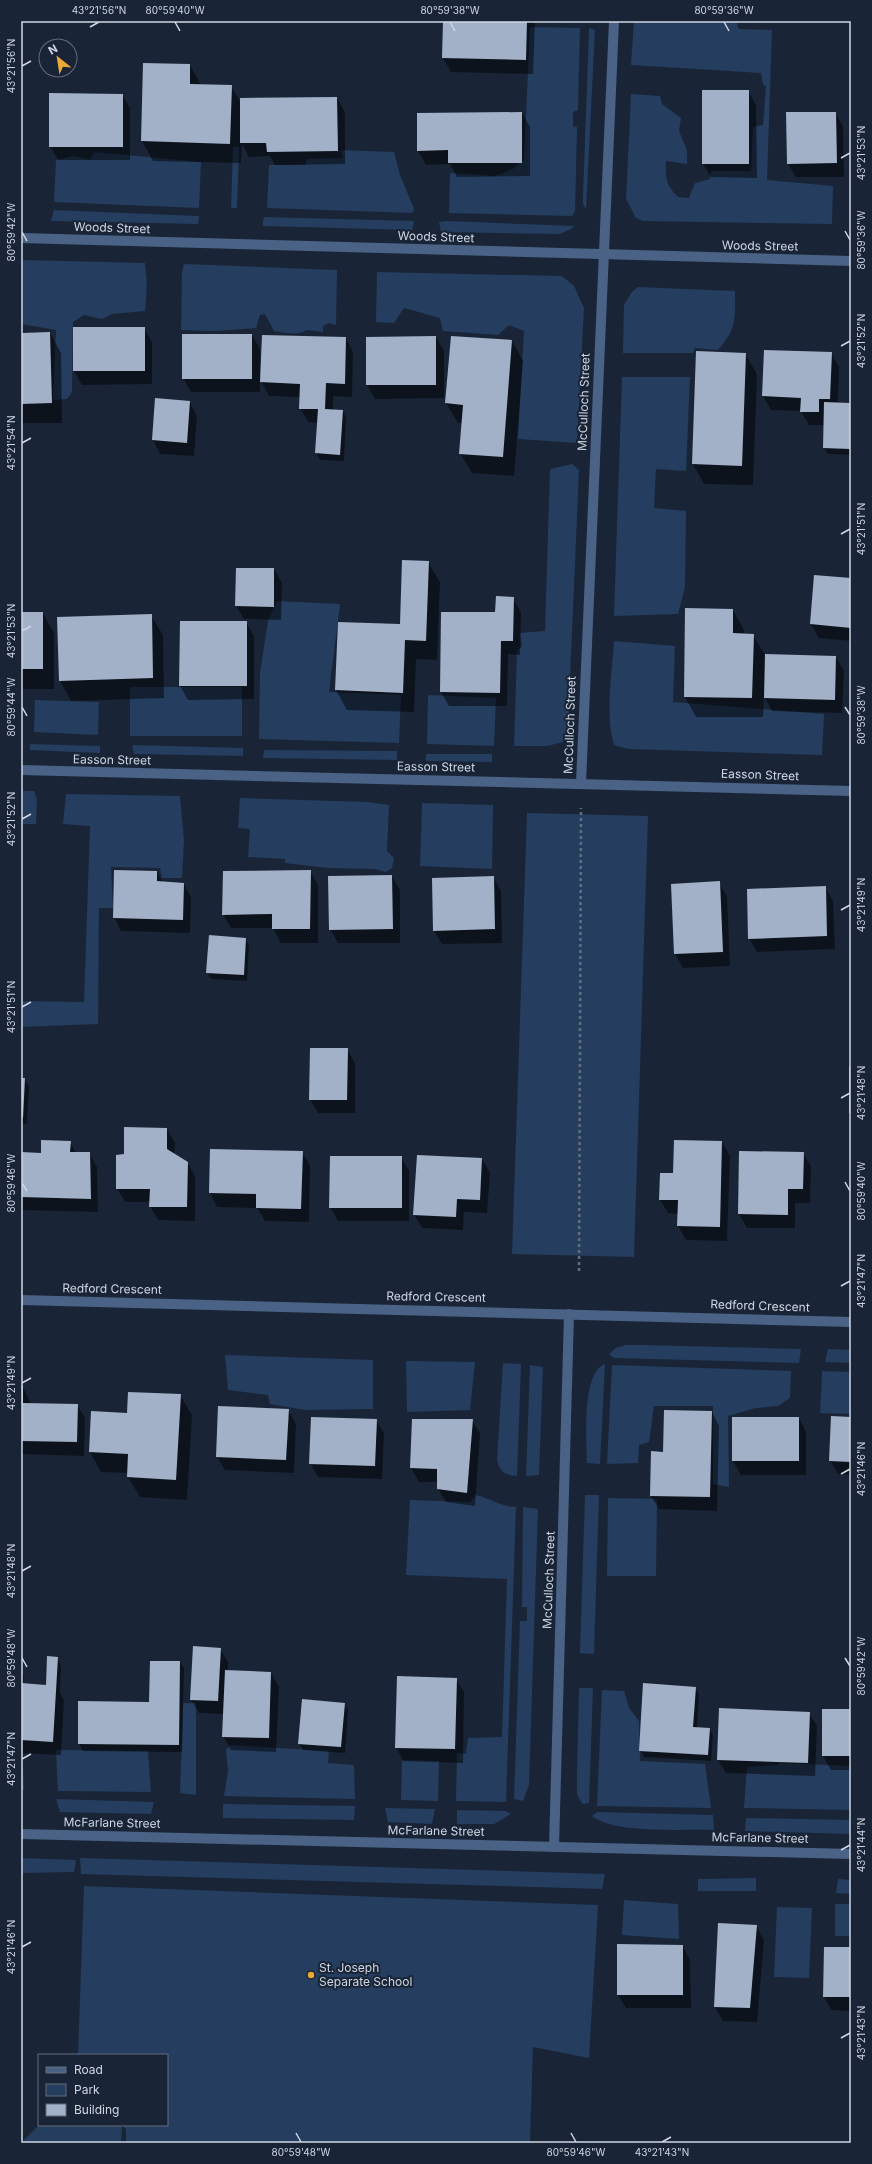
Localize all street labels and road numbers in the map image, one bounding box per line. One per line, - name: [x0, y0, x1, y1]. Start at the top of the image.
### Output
- street label: Woods Street: [74, 219, 151, 236]
- street label: Woods Street: [398, 228, 475, 245]
- street label: Woods Street: [722, 237, 798, 254]
- street label: McCulloch Street: [574, 353, 593, 451]
- street label: McCulloch Street: [560, 676, 579, 774]
- street label: Easson Street: [73, 751, 151, 768]
- street label: Easson Street: [397, 758, 475, 775]
- street label: Easson Street: [721, 766, 799, 783]
- street label: Redford Crescent: [62, 1280, 162, 1297]
- street label: Redford Crescent: [386, 1288, 486, 1305]
- street label: Redford Crescent: [710, 1296, 810, 1315]
- street label: McCulloch Street: [539, 1531, 558, 1629]
- street label: McFarlane Street: [63, 1814, 161, 1831]
- street label: McFarlane Street: [387, 1822, 485, 1839]
- street label: McFarlane Street: [711, 1829, 809, 1846]

